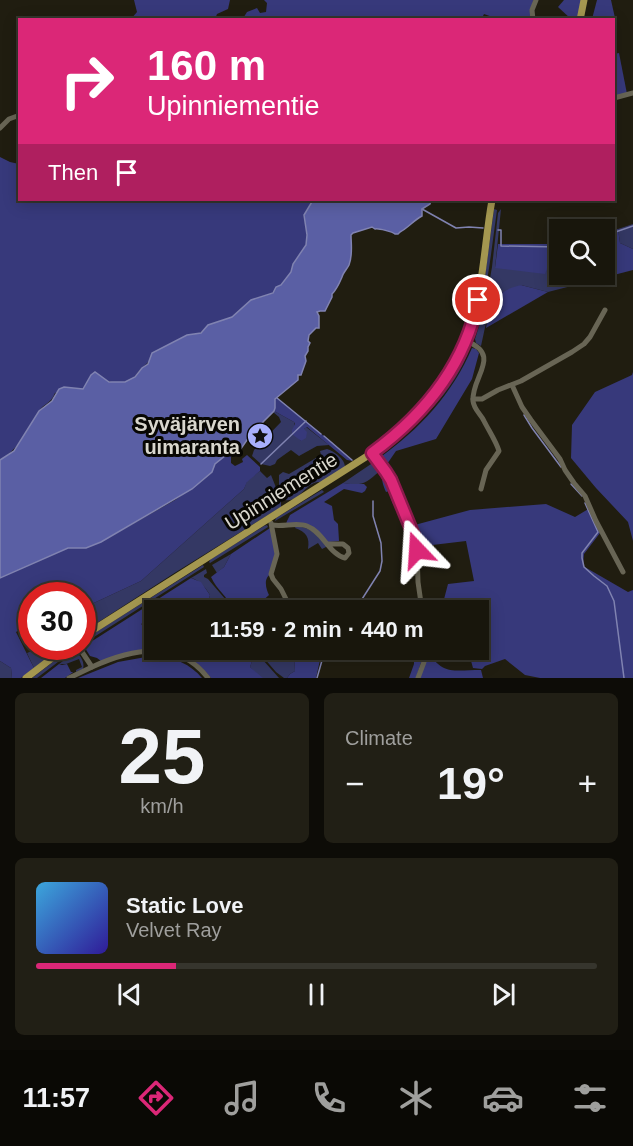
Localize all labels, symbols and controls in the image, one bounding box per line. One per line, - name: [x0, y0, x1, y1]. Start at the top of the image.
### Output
- icon: right: [48, 42, 126, 120]
- text: 160 m: [147, 42, 266, 89]
- text: Upinniementie: [147, 91, 320, 121]
- icon: arrive: [110, 156, 143, 189]
- text: Then: [48, 160, 98, 185]
- map controls: [549, 219, 615, 285]
- button: search: [549, 219, 615, 285]
- pin: [452, 274, 503, 325]
- icon: arrive: [461, 283, 494, 316]
- place label: Syväjärven uimaranta: [134, 413, 241, 458]
- place icon: Syväjärven uimaranta: [245, 421, 275, 451]
- street label: Upinniementie: [221, 448, 341, 534]
- position arrow: [385, 518, 449, 582]
- speed limit sign: 30: [18, 582, 96, 660]
- text: 11:59 · 2 min · 440 m: [210, 617, 424, 642]
- text: 25: [119, 712, 205, 800]
- text: Climate: [345, 727, 413, 749]
- text: 19°: [437, 758, 505, 809]
- text: −: [345, 765, 364, 802]
- text: +: [578, 765, 597, 802]
- text: km/h: [140, 795, 184, 817]
- text: Static Love: [126, 893, 243, 918]
- text: Velvet Ray: [126, 919, 222, 941]
- icon: previous: [113, 978, 146, 1011]
- icon: pause: [300, 978, 333, 1011]
- icon: next: [487, 978, 520, 1011]
- icon: directions: [135, 1077, 177, 1119]
- icon: music: [221, 1077, 263, 1119]
- icon: phone: [308, 1077, 350, 1119]
- icon: climate: [395, 1077, 437, 1119]
- icon: car: [482, 1077, 524, 1119]
- icon: filters: [569, 1077, 611, 1119]
- text: 11:57: [22, 1083, 90, 1113]

